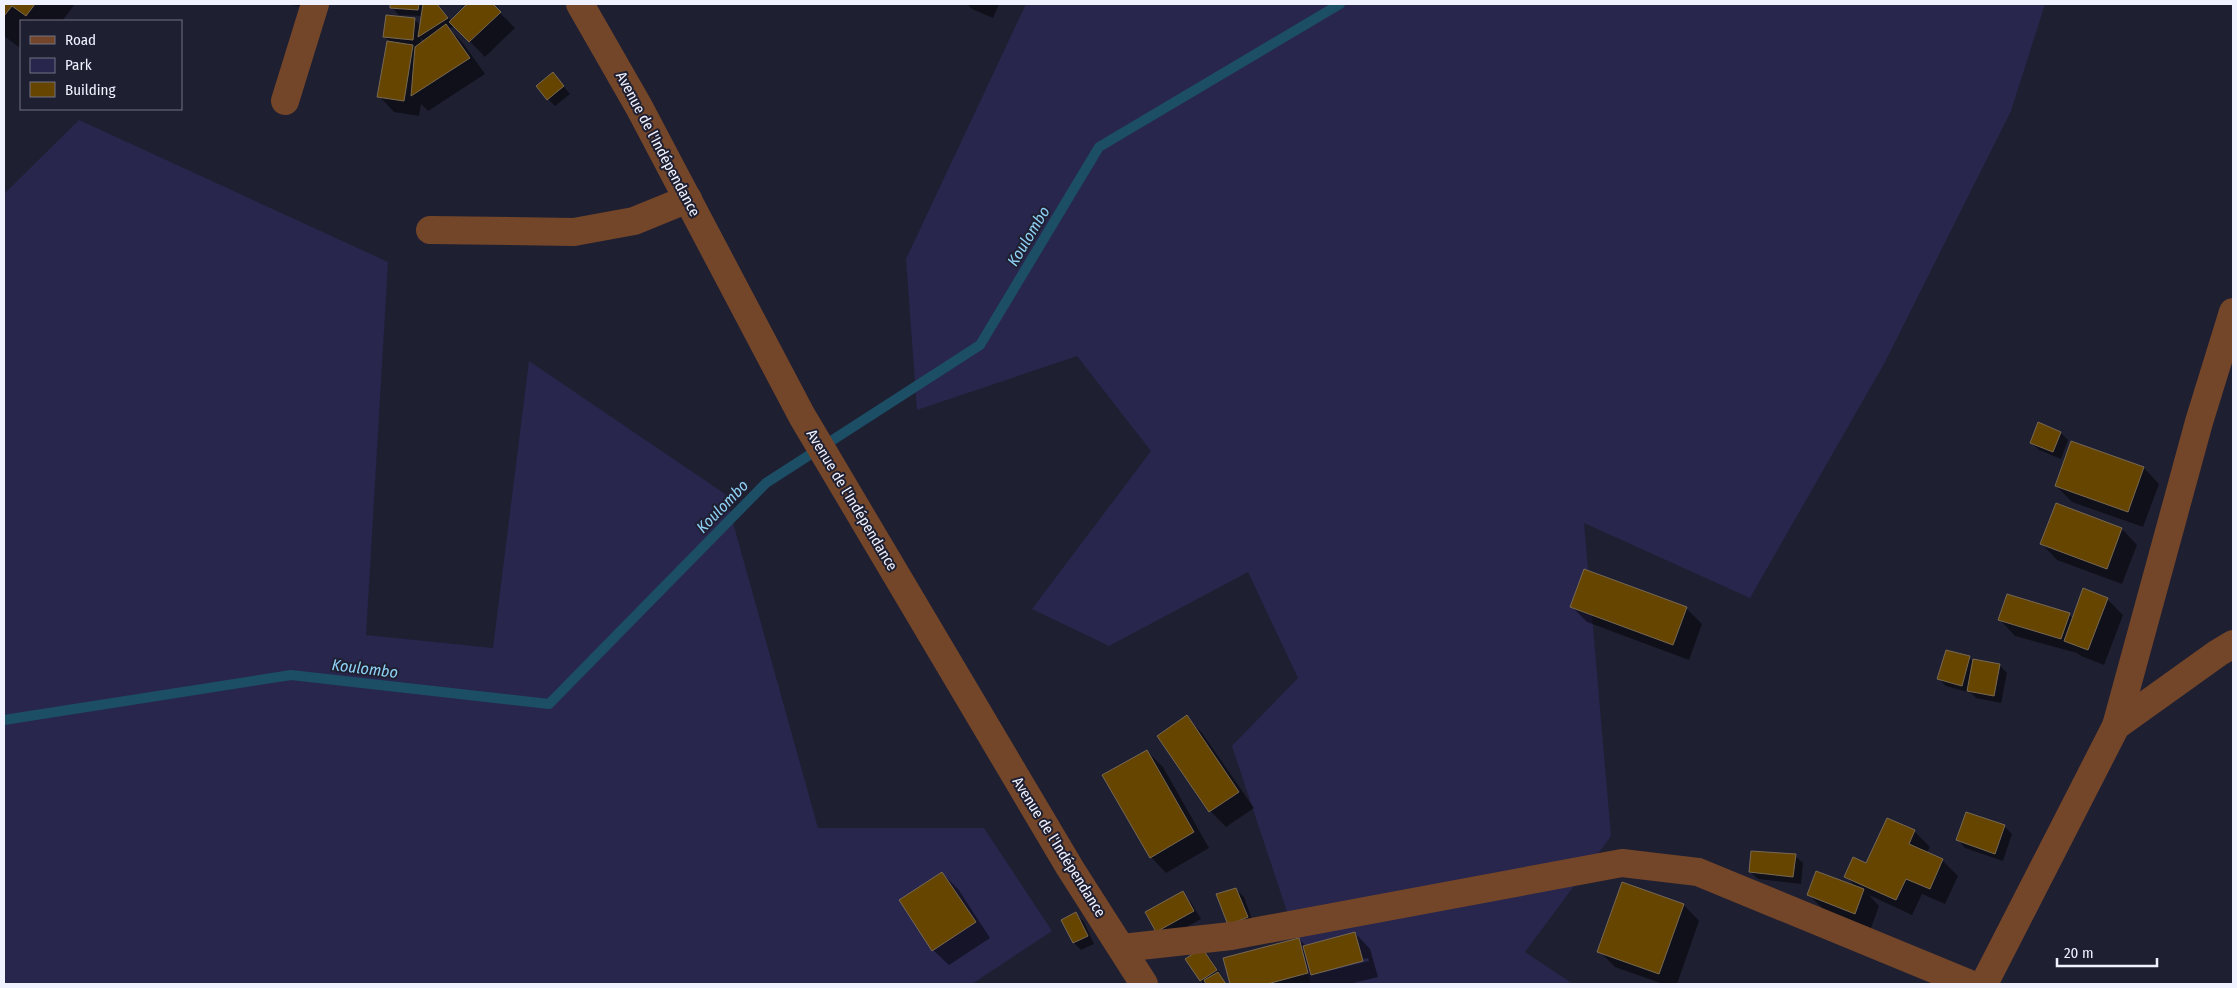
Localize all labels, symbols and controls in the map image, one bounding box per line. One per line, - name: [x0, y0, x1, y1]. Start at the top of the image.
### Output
- legend: [20, 20, 182, 110]
- text: Road: [65, 31, 96, 49]
- text: Park: [65, 56, 92, 74]
- street label: Avenue de l'Indépendance: [612, 68, 704, 220]
- text: Building: [65, 81, 116, 99]
- water label: Koulombo: [1003, 203, 1054, 270]
- street label: Avenue de l'Indépendance: [803, 426, 901, 574]
- water label: Koulombo: [692, 476, 752, 537]
- water label: Koulombo: [331, 655, 399, 682]
- street label: Avenue de l'Indépendance: [1009, 774, 1109, 920]
- scale bar: [2057, 936, 2157, 968]
- text: 20 m: [2064, 944, 2094, 962]

